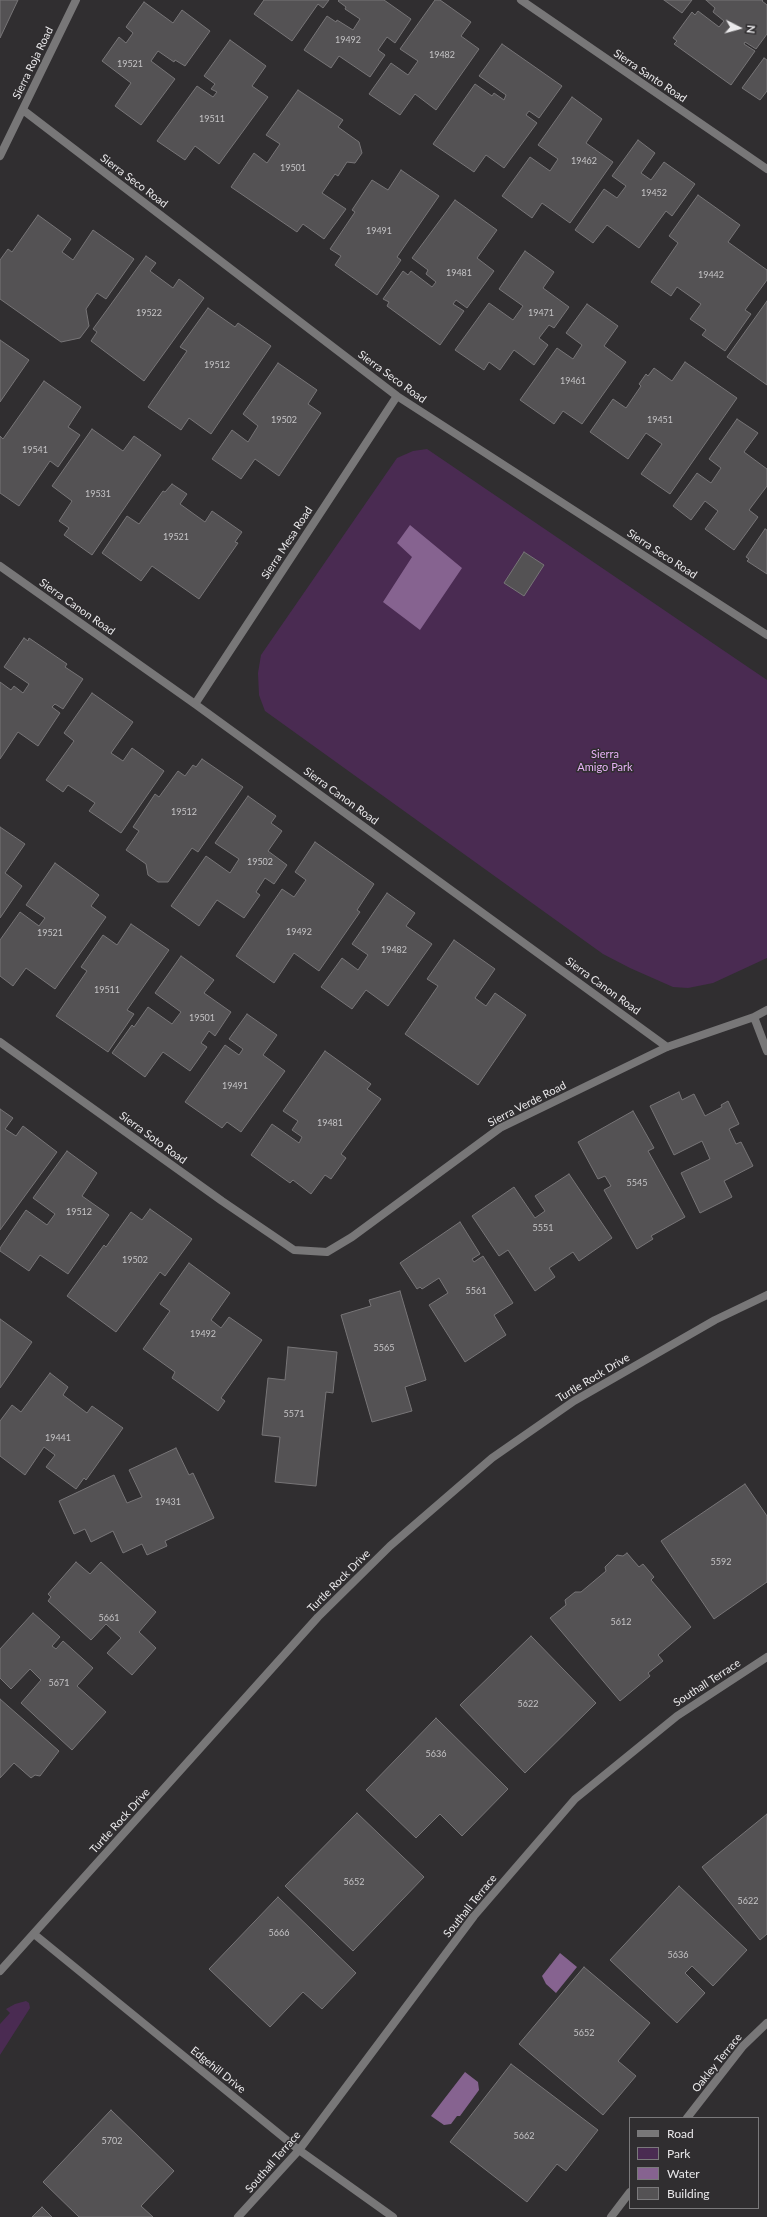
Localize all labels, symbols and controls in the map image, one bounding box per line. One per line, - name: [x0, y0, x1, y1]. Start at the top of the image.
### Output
- north arrow: [719, 8, 759, 48]
- text: N: [745, 24, 758, 34]
- street label: Sierra Roja Road: [10, 25, 56, 101]
- house number: 19492: [335, 35, 361, 45]
- street label: Sierra Santo Road: [611, 47, 689, 105]
- house number: 19482: [429, 50, 455, 60]
- house number: 19521: [117, 59, 143, 69]
- house number: 19511: [199, 114, 225, 124]
- street label: Sierra Seco Road: [98, 151, 170, 211]
- house number: 19462: [571, 156, 597, 166]
- house number: 19501: [280, 163, 306, 173]
- house number: 19452: [641, 188, 667, 198]
- house number: 19491: [366, 226, 392, 236]
- house number: 19481: [446, 268, 472, 278]
- house number: 19442: [698, 270, 724, 280]
- house number: 19522: [136, 308, 162, 318]
- house number: 19471: [528, 308, 554, 318]
- street label: Sierra Seco Road: [355, 348, 429, 406]
- house number: 19512: [204, 360, 230, 370]
- house number: 19461: [560, 376, 586, 386]
- house number: 19502: [271, 415, 297, 425]
- house number: 19451: [647, 415, 673, 425]
- house number: 19541: [22, 445, 48, 455]
- house number: 19531: [85, 489, 111, 499]
- street label: Sierra Mesa Road: [259, 504, 315, 582]
- street label: Sierra Seco Road: [624, 526, 700, 582]
- house number: 19521: [163, 532, 189, 542]
- street label: Sierra Canon Road: [37, 576, 117, 638]
- park label: Sierra Amigo Park: [577, 747, 633, 773]
- street label: Sierra Canon Road: [301, 764, 381, 828]
- house number: 19512: [171, 807, 197, 817]
- house number: 19502: [247, 857, 273, 867]
- house number: 19492: [286, 927, 312, 937]
- house number: 19521: [37, 928, 63, 938]
- house number: 19482: [381, 945, 407, 955]
- street label: Sierra Canon Road: [563, 954, 643, 1018]
- house number: 19511: [94, 985, 120, 995]
- house number: 19501: [189, 1013, 215, 1023]
- street label: Sierra Verde Road: [486, 1079, 568, 1129]
- house number: 19491: [222, 1081, 248, 1091]
- street label: Sierra Soto Road: [117, 1109, 189, 1167]
- house number: 19481: [317, 1118, 343, 1128]
- house number: 5545: [627, 1178, 647, 1188]
- house number: 19512: [66, 1207, 92, 1217]
- house number: 5551: [533, 1223, 553, 1233]
- house number: 19502: [122, 1255, 148, 1265]
- house number: 5561: [466, 1286, 486, 1296]
- house number: 19492: [190, 1329, 216, 1339]
- house number: 5565: [374, 1343, 394, 1353]
- street label: Turtle Rock Drive: [554, 1351, 632, 1405]
- house number: 5571: [284, 1409, 304, 1419]
- house number: 19441: [45, 1433, 71, 1443]
- house number: 19431: [155, 1497, 181, 1507]
- street label: Turtle Rock Drive: [305, 1547, 373, 1615]
- house number: 5592: [711, 1557, 731, 1567]
- house number: 5661: [99, 1613, 119, 1623]
- house number: 5612: [611, 1617, 631, 1627]
- street label: Southall Terrace: [671, 1656, 743, 1710]
- house number: 5671: [49, 1678, 69, 1688]
- house number: 5622: [518, 1699, 538, 1709]
- house number: 5636: [426, 1749, 446, 1759]
- street label: Turtle Rock Drive: [87, 1786, 153, 1856]
- street label: Southall Terrace: [441, 1872, 499, 1940]
- house number: 5652: [344, 1877, 364, 1887]
- house number: 5622: [738, 1896, 758, 1906]
- house number: 5666: [269, 1928, 289, 1938]
- house number: 5636: [668, 1950, 688, 1960]
- house number: 5652: [574, 2028, 594, 2038]
- street label: Oakley Terrace: [689, 2031, 745, 2095]
- street label: Edgehill Drive: [188, 2044, 248, 2096]
- legend: [629, 2117, 759, 2209]
- text: Road: [667, 2126, 694, 2141]
- street label: Southall Terrace: [243, 2129, 303, 2195]
- house number: 5662: [514, 2131, 534, 2141]
- house number: 5702: [102, 2136, 122, 2146]
- text: Park: [667, 2146, 690, 2161]
- text: Water: [667, 2166, 700, 2181]
- text: Building: [667, 2186, 710, 2201]

